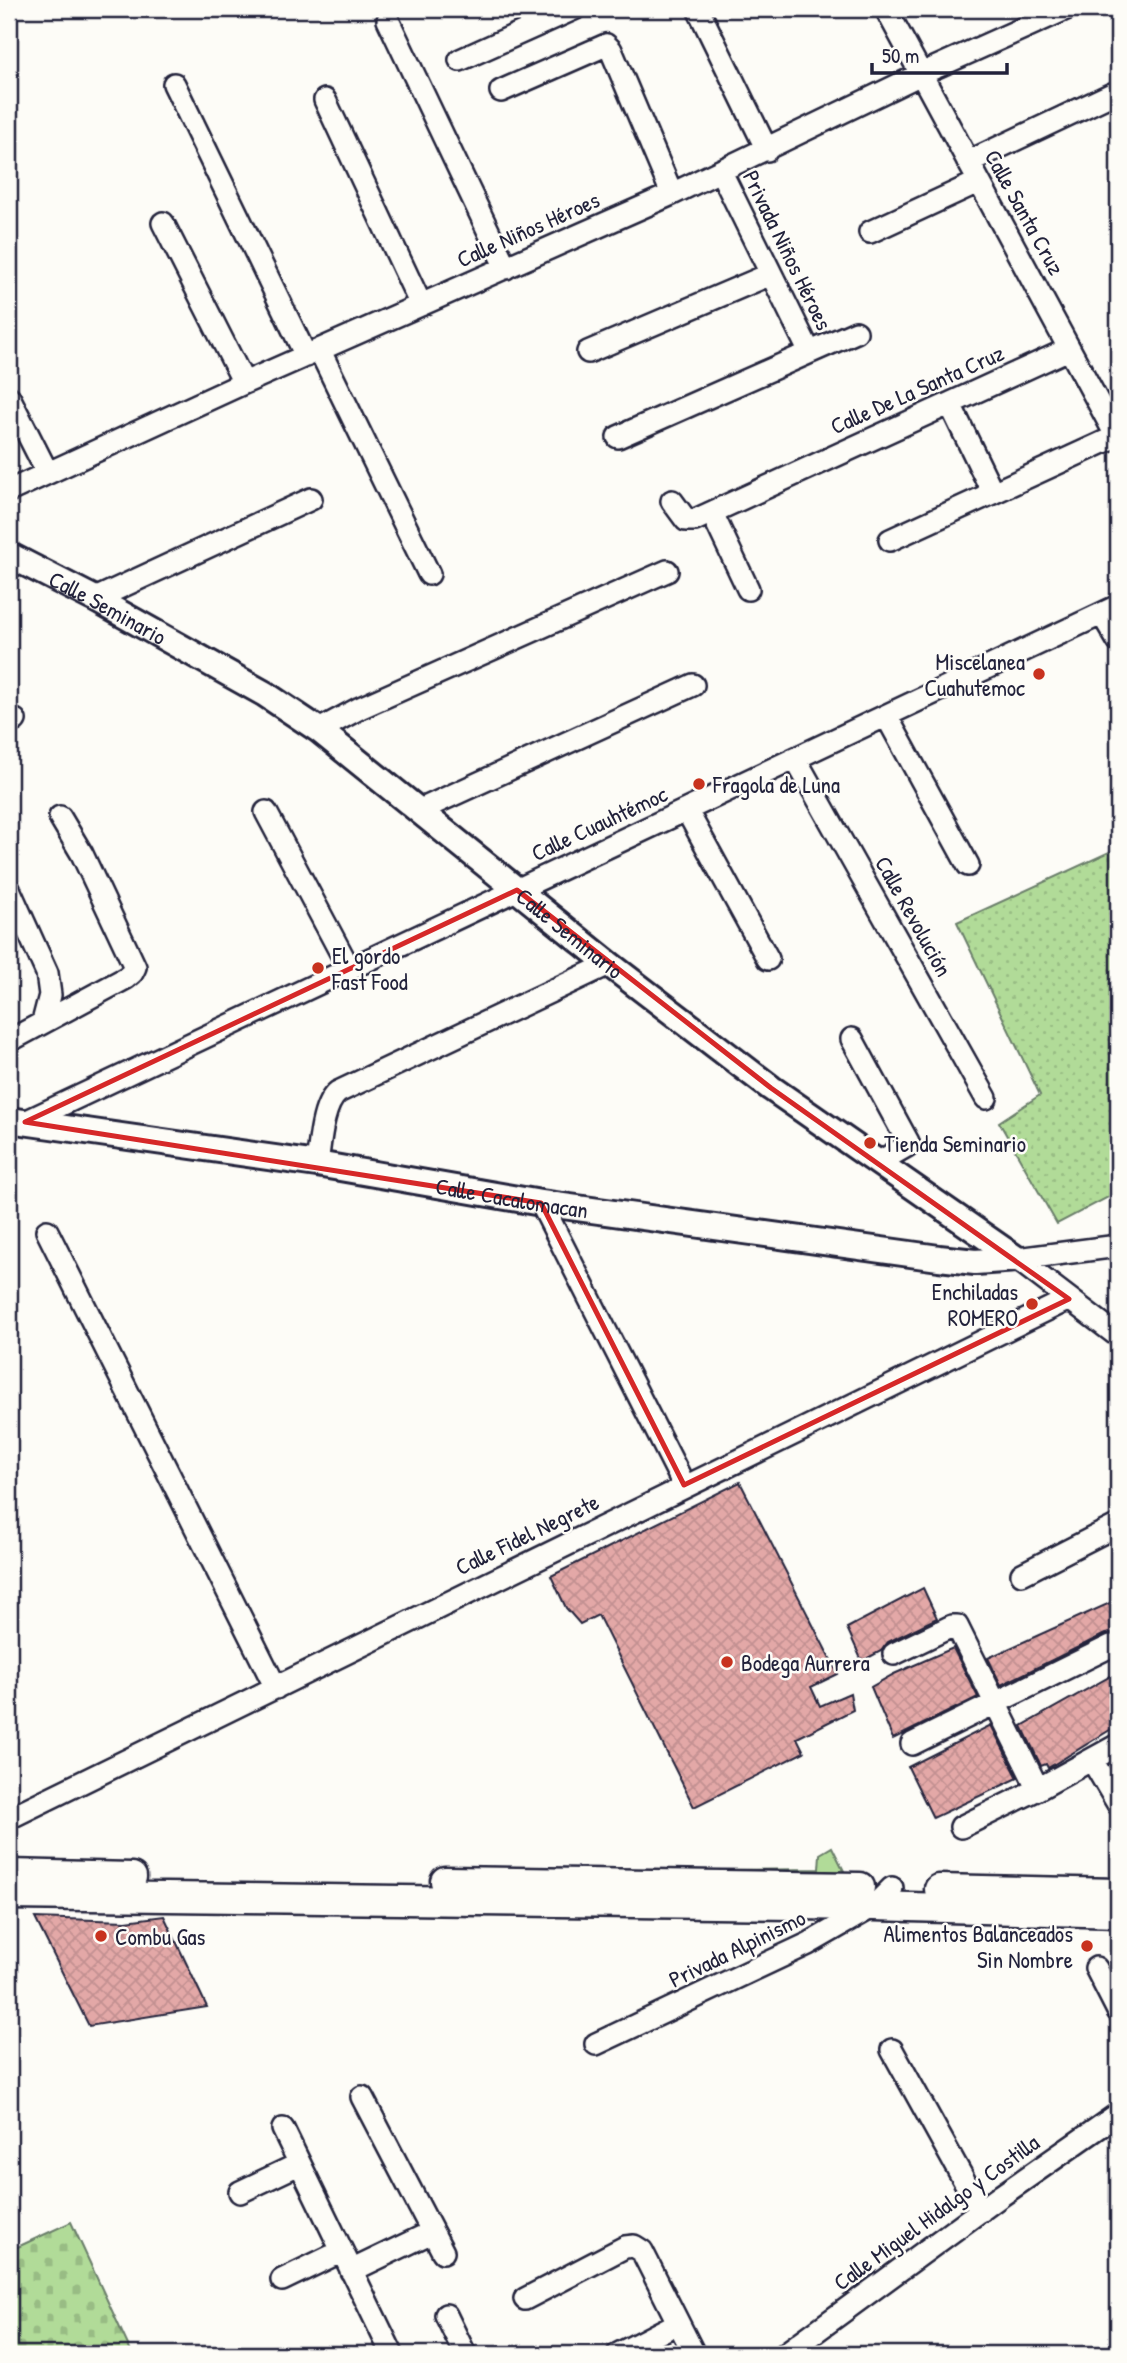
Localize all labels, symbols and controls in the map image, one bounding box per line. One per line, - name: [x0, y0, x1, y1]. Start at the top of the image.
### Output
- scale bar: [872, 32, 1006, 76]
- text: 50 m: [882, 41, 919, 70]
- street label: Calle Santa Cruz: [978, 144, 1072, 280]
- street label: Privada Niños Héroes: [736, 165, 840, 335]
- street label: Calle Niños Héroes: [452, 184, 604, 274]
- street label: Calle De La Santa Cruz: [825, 337, 1009, 441]
- street label: Calle Seminario: [44, 563, 172, 652]
- place label: Miscelanea Cuahutemoc: [924, 646, 1025, 703]
- marker: Miscelanea Cuahutemoc: [1031, 666, 1047, 682]
- place label: Fragola de Luna: [712, 769, 840, 800]
- marker: Fragola de Luna: [691, 776, 707, 792]
- street label: Calle Cuauhtémoc: [526, 778, 672, 868]
- street label: Calle Revolución: [868, 850, 960, 982]
- street label: Calle Seminario: [510, 880, 630, 985]
- place label: El gordo Fast Food: [331, 940, 408, 997]
- marker: El gordo Fast Food: [310, 960, 326, 976]
- place label: Tienda Seminario: [884, 1128, 1026, 1159]
- marker: Tienda Seminario: [862, 1135, 878, 1151]
- street label: Calle Cacalomacan: [433, 1169, 590, 1225]
- place label: Enchiladas ROMERO: [932, 1276, 1018, 1333]
- marker: Enchiladas ROMERO: [1024, 1296, 1040, 1312]
- street label: Calle Fidel Negrete: [450, 1486, 604, 1582]
- place label: Bodega Aurrera: [741, 1647, 870, 1678]
- marker: Bodega Aurrera: [719, 1654, 735, 1670]
- street label: Privada Alpinismo: [664, 1902, 810, 1994]
- place label: Alimentos Balanceados Sin Nombre: [884, 1918, 1073, 1975]
- place label: Combu Gas: [115, 1921, 206, 1952]
- marker: Combu Gas: [93, 1928, 109, 1944]
- marker: Alimentos Balanceados Sin Nombre: [1079, 1938, 1095, 1954]
- street label: Calle Miguel Hidalgo y Costilla: [827, 2127, 1045, 2297]

